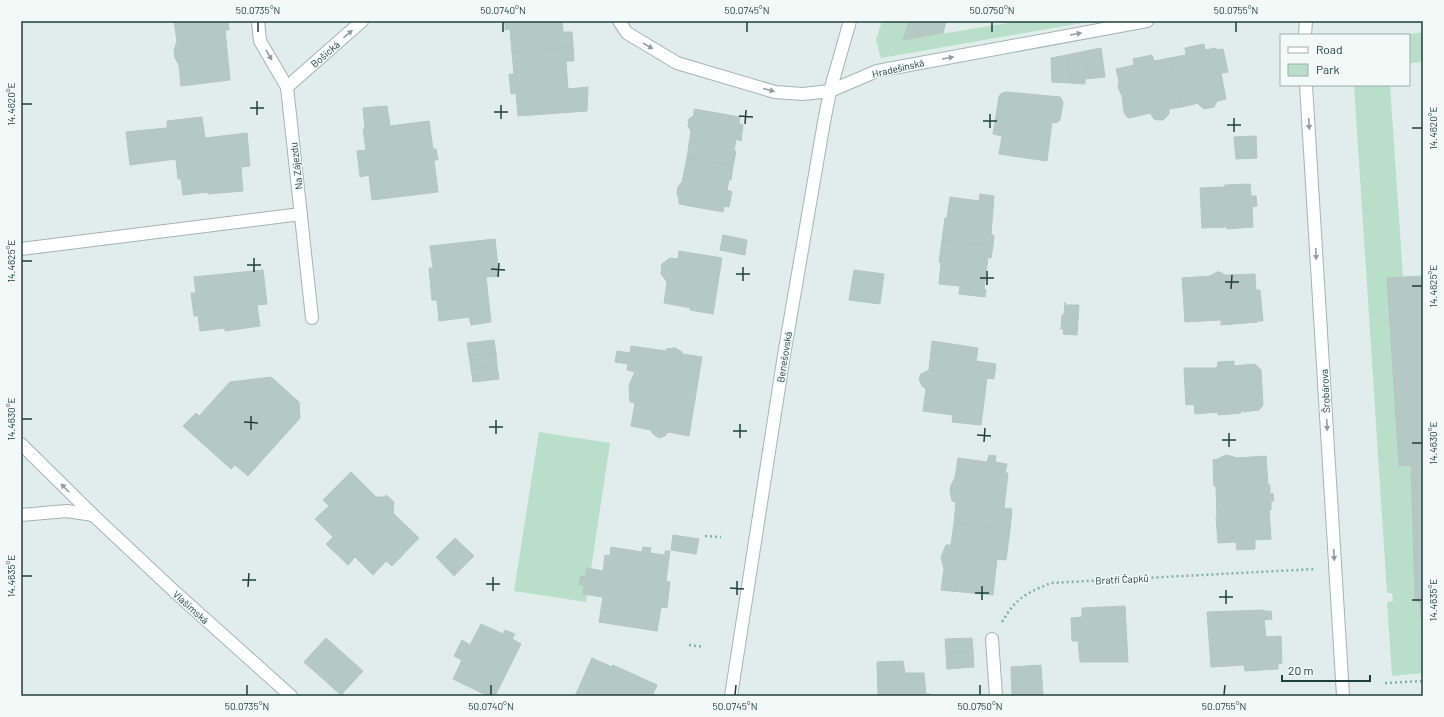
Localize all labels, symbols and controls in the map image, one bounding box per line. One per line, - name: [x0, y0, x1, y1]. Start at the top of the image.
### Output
- text: 50.0735°N: [236, 4, 280, 16]
- text: 50.0740°N: [480, 4, 526, 16]
- text: 50.0745°N: [725, 4, 769, 16]
- text: 50.0750°N: [970, 4, 1014, 16]
- text: 50.0755°N: [1214, 4, 1258, 16]
- one-way arrow: [343, 29, 353, 38]
- one-way arrow: [1070, 31, 1082, 37]
- legend: [1280, 34, 1410, 86]
- street label: Bošická: [308, 38, 342, 70]
- one-way arrow: [642, 42, 654, 49]
- text: Road: [1316, 42, 1343, 56]
- one-way arrow: [265, 49, 272, 61]
- one-way arrow: [942, 55, 954, 61]
- street label: Hradešínská: [871, 56, 925, 80]
- text: Park: [1316, 62, 1340, 76]
- text: 14.4620°E: [5, 82, 17, 126]
- one-way arrow: [764, 87, 776, 93]
- text: 14.4620°E: [1427, 106, 1439, 150]
- one-way arrow: [1305, 118, 1312, 130]
- street label: Na Zájezdu: [287, 142, 305, 190]
- text: 14.4625°E: [5, 240, 17, 282]
- one-way arrow: [1313, 248, 1320, 260]
- text: 14.4625°E: [1427, 265, 1439, 307]
- street label: Benešovská: [774, 331, 794, 383]
- street label: Šrobárova: [1318, 369, 1332, 413]
- text: 14.4630°E: [5, 397, 17, 441]
- one-way arrow: [1323, 419, 1330, 431]
- text: 14.4630°E: [1427, 421, 1439, 465]
- one-way arrow: [61, 483, 70, 493]
- one-way arrow: [1331, 549, 1338, 561]
- text: 14.4635°E: [5, 555, 17, 597]
- street label: Bratří Čapků: [1095, 572, 1149, 586]
- text: 14.4635°E: [1427, 579, 1439, 621]
- street label: Vlašimská: [171, 588, 211, 626]
- scale bar: [1282, 657, 1370, 683]
- text: 20 m: [1288, 663, 1314, 677]
- text: 50.0735°N: [225, 700, 269, 712]
- text: 50.0740°N: [468, 700, 514, 712]
- text: 50.0745°N: [713, 700, 757, 712]
- text: 50.0750°N: [958, 700, 1002, 712]
- text: 50.0755°N: [1202, 700, 1246, 712]

